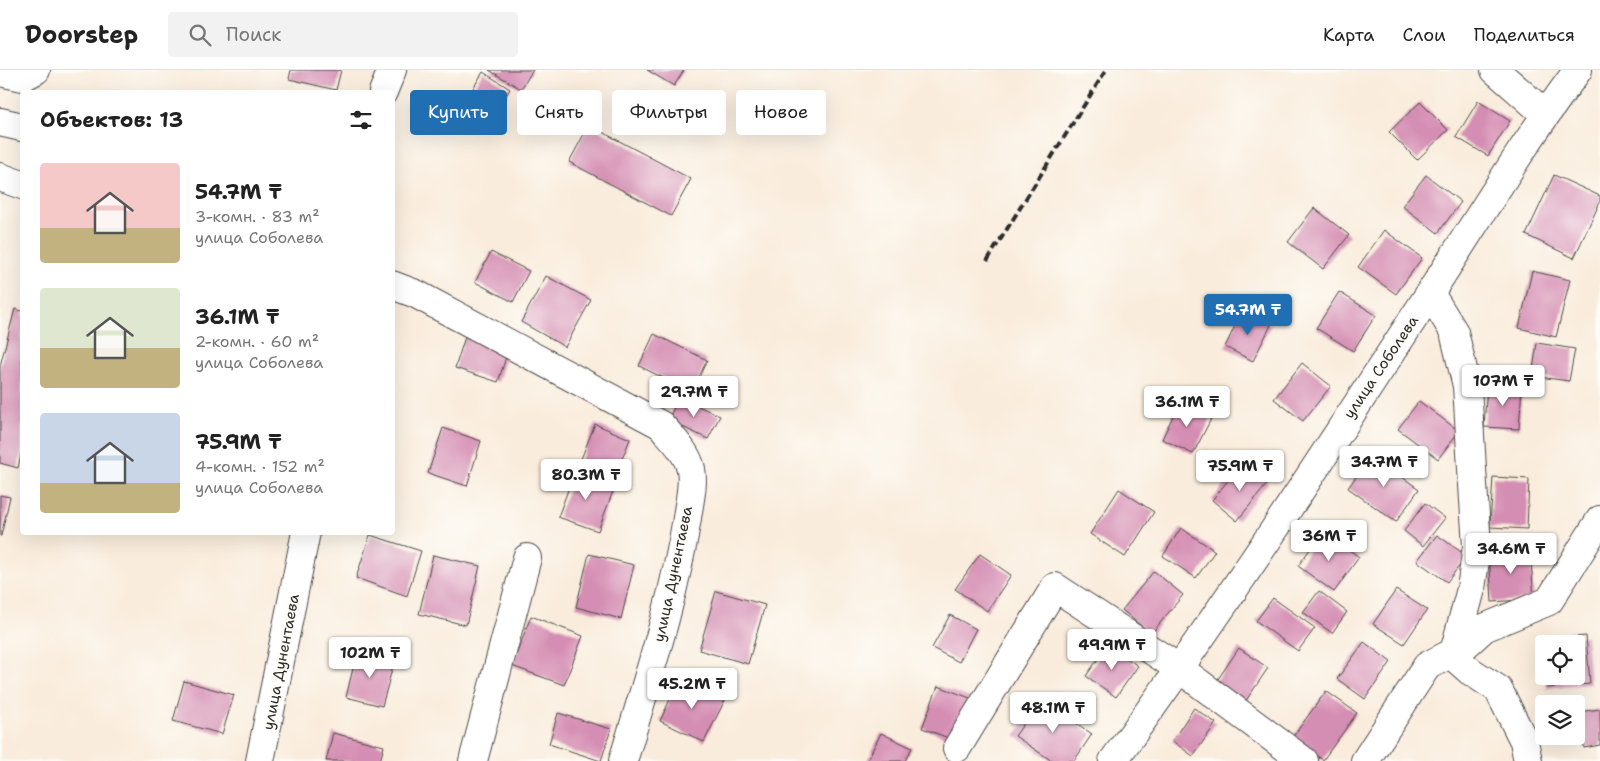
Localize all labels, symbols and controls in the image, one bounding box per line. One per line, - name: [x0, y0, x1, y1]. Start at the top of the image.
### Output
- search box: [168, 12, 518, 57]
- text: Doorstep: [25, 19, 138, 51]
- icon: search: [186, 21, 214, 49]
- text: Поиск: [226, 22, 281, 47]
- text: Карта: [1323, 23, 1374, 47]
- text: Слои: [1402, 23, 1446, 47]
- text: Поделиться: [1474, 23, 1575, 47]
- chip: Купить: [410, 90, 507, 135]
- chip: Снять: [517, 90, 602, 135]
- chip: Фильтры: [612, 90, 726, 135]
- chip: Новое: [736, 90, 826, 135]
- text: Объектов: 13: [40, 106, 183, 134]
- icon: filters: [347, 106, 375, 134]
- text: 54.7M ₸: [195, 178, 282, 206]
- icon: home: [80, 183, 140, 243]
- text: 3-комн. · 83 m²: [195, 206, 320, 227]
- text: улица Соболева: [195, 227, 323, 248]
- pin: 54.7M ₸: [1202, 294, 1294, 336]
- text: 54.7M ₸: [1215, 299, 1281, 320]
- text: 36.1M ₸: [195, 303, 279, 331]
- icon: home: [80, 308, 140, 368]
- street label: улица Соболева: [1339, 311, 1423, 422]
- text: 2-комн. · 60 m²: [195, 331, 319, 352]
- text: улица Соболева: [195, 352, 323, 373]
- pin: 107M ₸: [1462, 364, 1544, 407]
- text: 107M ₸: [1473, 370, 1533, 391]
- pin: 29.7M ₸: [648, 376, 740, 418]
- text: 29.7M ₸: [660, 381, 728, 402]
- pin: 36.1M ₸: [1141, 386, 1233, 428]
- text: 36.1M ₸: [1155, 391, 1219, 412]
- text: 75.9M ₸: [195, 428, 281, 456]
- icon: home: [80, 433, 140, 493]
- pin: 34.7M ₸: [1338, 446, 1430, 488]
- pin: 75.9M ₸: [1194, 450, 1286, 492]
- text: 34.7M ₸: [1350, 451, 1418, 472]
- text: 75.9M ₸: [1207, 455, 1273, 476]
- text: 4-комн. · 152 m²: [195, 456, 325, 477]
- pin: 80.3M ₸: [540, 458, 632, 501]
- text: 80.3M ₸: [552, 464, 620, 485]
- text: улица Соболева: [195, 477, 323, 498]
- street label: улица Дунентаева: [649, 504, 697, 644]
- pin: 36M ₸: [1294, 520, 1364, 562]
- text: 36M ₸: [1302, 525, 1356, 546]
- pin: 34.6M ₸: [1465, 532, 1557, 575]
- text: 34.6M ₸: [1477, 538, 1545, 559]
- street label: улица Дунентаева: [258, 592, 304, 732]
- pin: 49.9M ₸: [1066, 628, 1158, 671]
- text: 49.9M ₸: [1078, 634, 1146, 655]
- map controls: [1535, 635, 1585, 745]
- button: locate: [1535, 635, 1585, 685]
- pin: 102M ₸: [329, 636, 411, 679]
- text: 102M ₸: [340, 642, 400, 663]
- pin: 45.2M ₸: [646, 668, 738, 710]
- text: 45.2M ₸: [658, 673, 726, 694]
- pin: 48.1M ₸: [1007, 692, 1099, 734]
- button: layers: [1535, 695, 1585, 745]
- text: 48.1M ₸: [1021, 697, 1085, 718]

